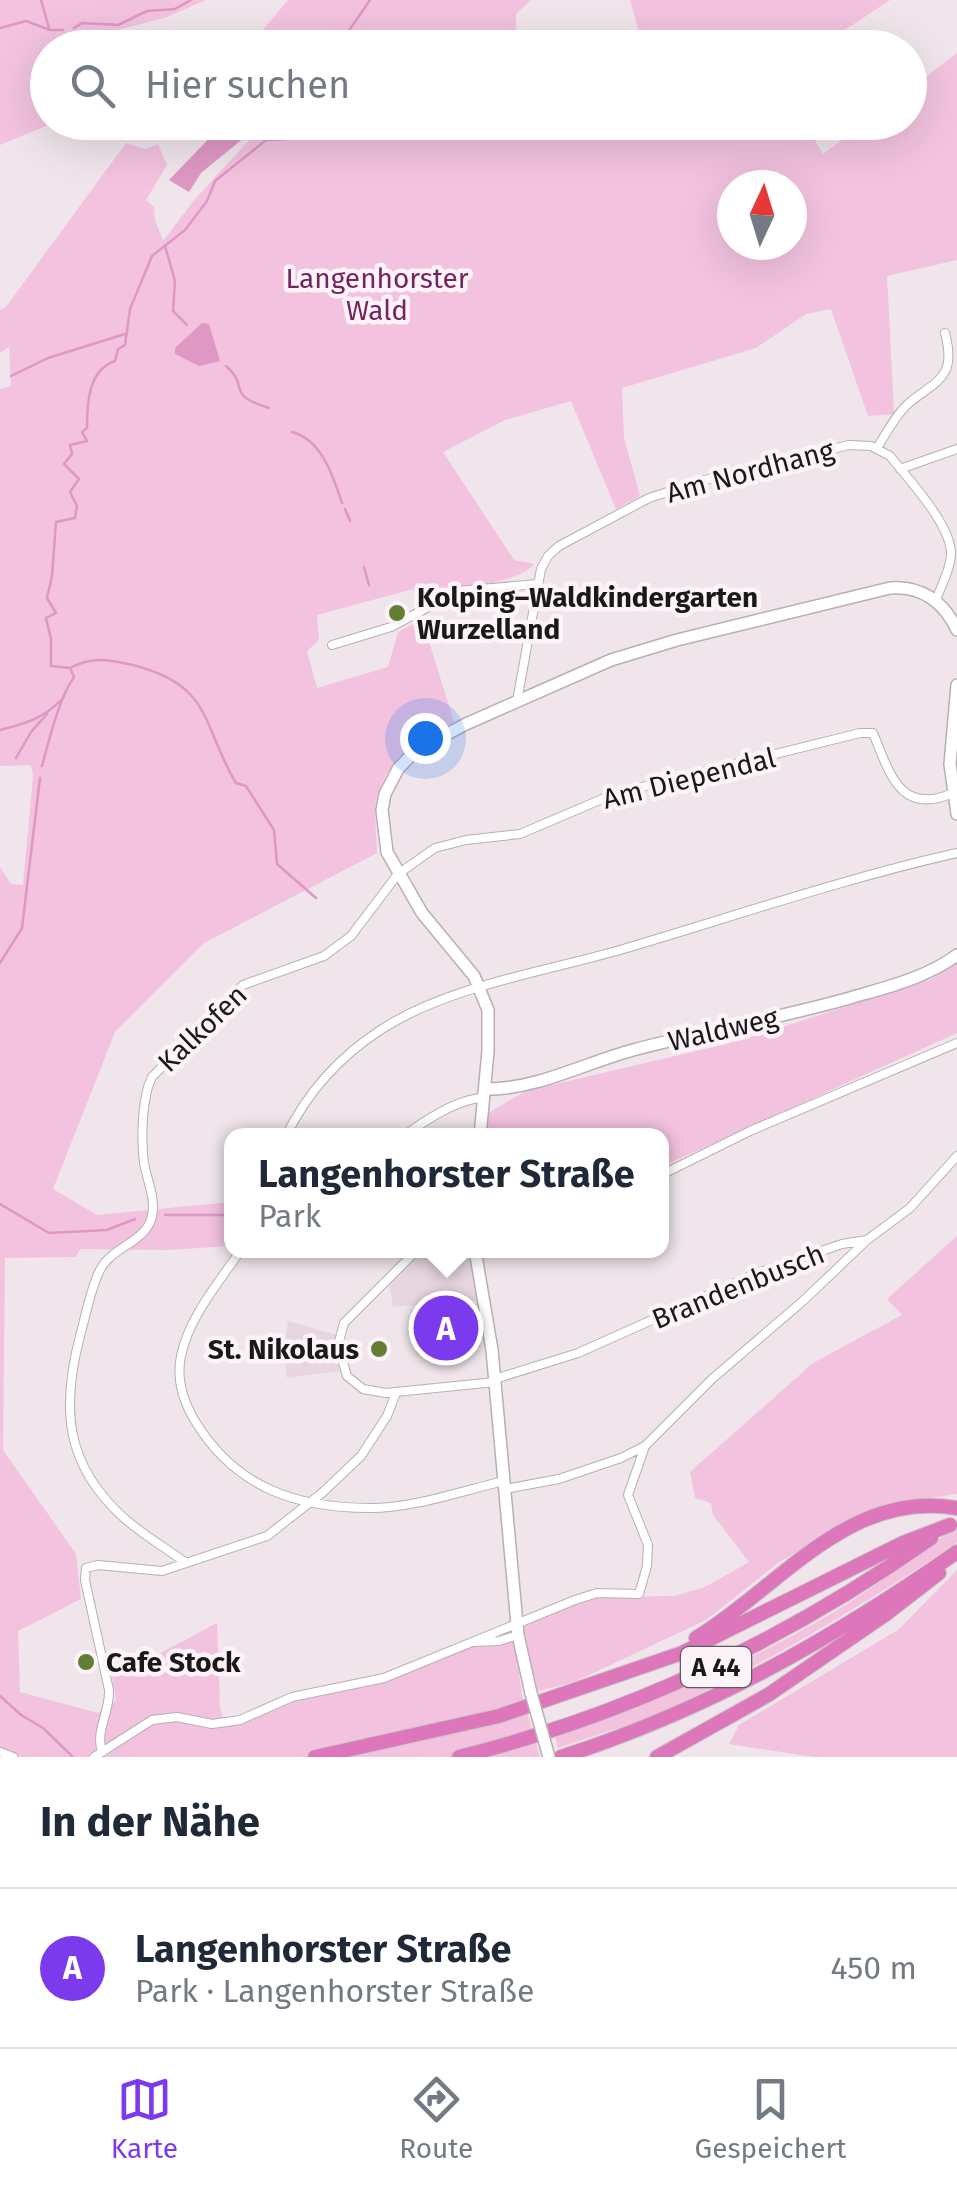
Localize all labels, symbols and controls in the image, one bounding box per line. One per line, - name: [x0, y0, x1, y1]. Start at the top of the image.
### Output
- search box: [30, 30, 927, 140]
- icon: search: [65, 58, 120, 113]
- text: Hier suchen: [145, 62, 350, 108]
- north arrow: [717, 170, 807, 260]
- park label: Langenhorster Wald: [285, 262, 469, 327]
- street label: Am Nordhang: [663, 433, 838, 510]
- place label: Kolping–Waldkindergarten Wurzelland: [417, 581, 758, 646]
- marker: Kolping–Waldkindergarten Wurzelland: [386, 602, 408, 624]
- your location: [400, 713, 451, 764]
- street label: Am Diependal: [599, 741, 779, 816]
- street label: Kalkofen: [151, 978, 254, 1079]
- street label: Waldweg: [665, 1001, 782, 1058]
- popup: [224, 1128, 669, 1258]
- text: Langenhorster Straße: [258, 1151, 635, 1197]
- text: Park: [258, 1197, 321, 1235]
- street label: Brandenbusch: [647, 1237, 829, 1336]
- pin: A: [414, 1290, 478, 1366]
- place label: St. Nikolaus: [208, 1333, 359, 1366]
- marker: St. Nikolaus: [368, 1338, 390, 1360]
- place label: Cafe Stock: [106, 1646, 241, 1679]
- road number: A 44: [681, 1647, 751, 1687]
- marker: Cafe Stock: [75, 1651, 97, 1673]
- text: In der Nähe: [40, 1797, 260, 1847]
- text: Langenhorster Straße: [135, 1926, 511, 1972]
- text: A: [63, 1949, 82, 1987]
- text: 450 m: [831, 1949, 917, 1987]
- text: Park · Langenhorster Straße: [135, 1972, 534, 2010]
- tab: Karte: [111, 2072, 178, 2165]
- tab: Route: [399, 2072, 473, 2165]
- tab: Gespeichert: [695, 2072, 846, 2165]

